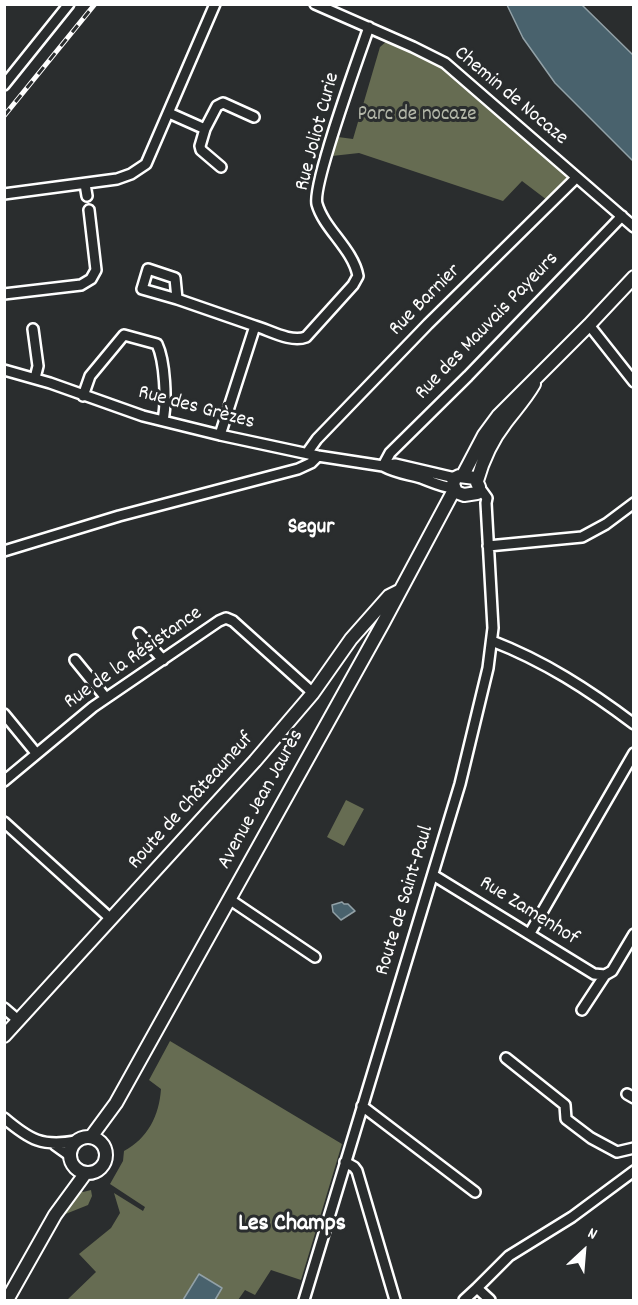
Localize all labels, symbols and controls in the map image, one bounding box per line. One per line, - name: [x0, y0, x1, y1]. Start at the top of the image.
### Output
- street label: Chemin de Nocaze: [448, 42, 572, 152]
- street label: Rue Joliot Curie: [291, 70, 347, 194]
- park label: Parc de nocaze: [358, 103, 476, 129]
- street label: Rue des Mauvais Payeurs: [411, 248, 565, 406]
- street label: Rue Barnier: [385, 260, 467, 342]
- street label: Rue des Grèzes: [135, 381, 257, 437]
- district label: Segur: [288, 516, 334, 542]
- street label: Rue de la Résistance: [60, 602, 208, 716]
- street label: Avenue Jean Jaurès: [213, 726, 311, 874]
- street label: Route de Châteauneuf: [124, 728, 260, 876]
- street label: Route de Saint-Paul: [371, 823, 441, 979]
- street label: Rue Zamenhof: [474, 872, 582, 952]
- district label: Les Champs: [238, 1212, 346, 1240]
- north arrow: [554, 1221, 614, 1281]
- text: N: [584, 1222, 601, 1246]

